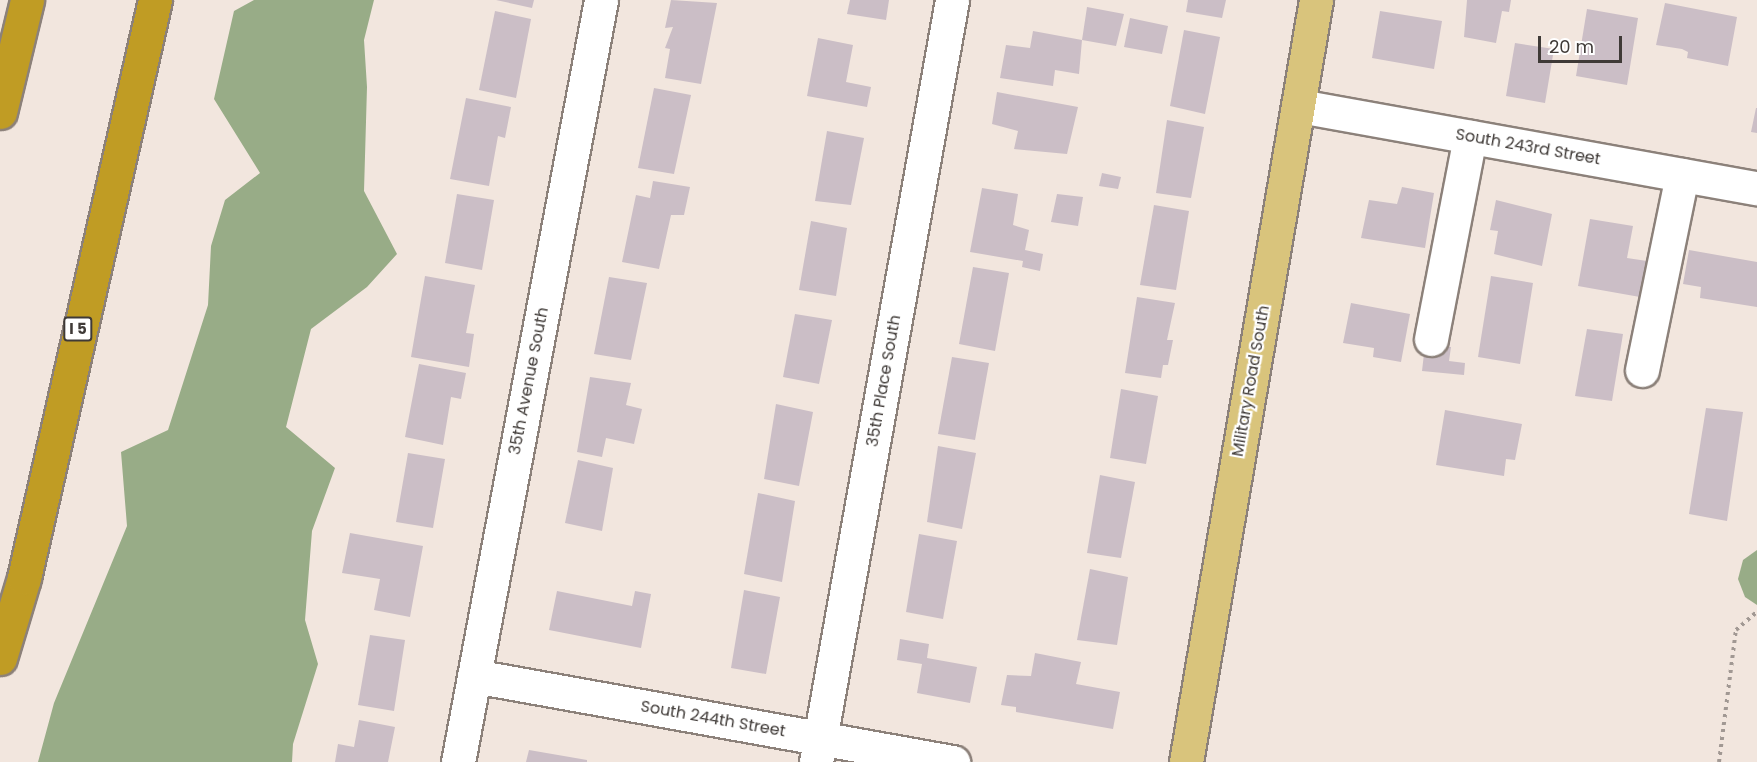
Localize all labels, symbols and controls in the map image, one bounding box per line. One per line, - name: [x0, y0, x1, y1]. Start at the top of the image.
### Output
- scale bar: [1541, 24, 1625, 62]
- text: 20 m: [1549, 34, 1594, 59]
- street label: South 243rd Street: [1454, 125, 1602, 169]
- street label: Military Road South: [1228, 304, 1274, 458]
- street label: 35th Avenue South: [505, 305, 553, 457]
- street label: 35th Place South: [863, 314, 905, 448]
- road number: I 5: [63, 317, 93, 341]
- street label: South 244th Street: [639, 697, 787, 741]

